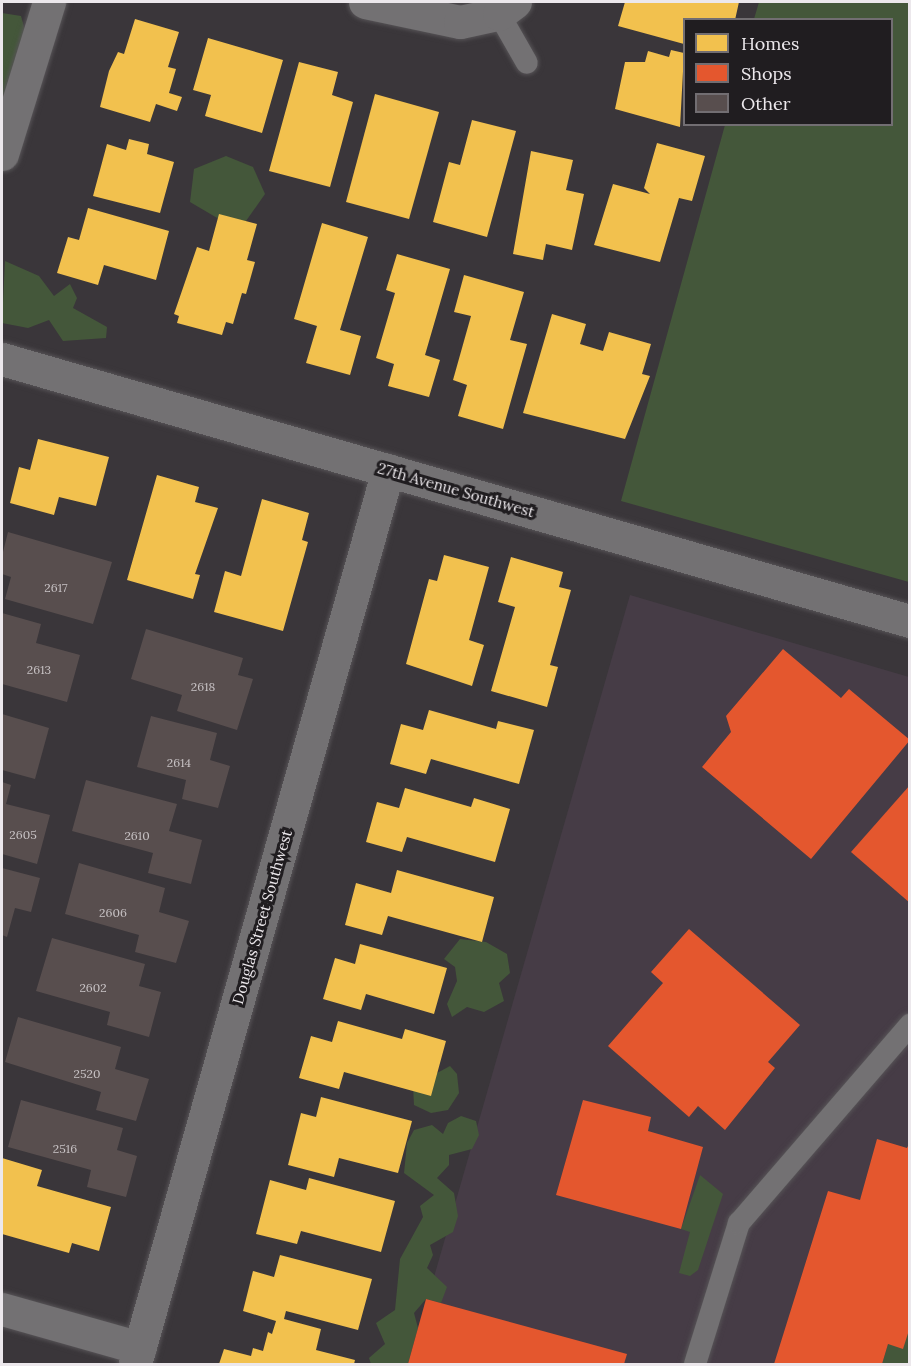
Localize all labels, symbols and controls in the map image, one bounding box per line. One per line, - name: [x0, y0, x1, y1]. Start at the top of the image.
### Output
- legend: [683, 18, 893, 126]
- text: Homes: [741, 32, 799, 55]
- text: Shops: [741, 62, 792, 85]
- text: Other: [741, 92, 791, 115]
- street label: 27th Avenue Southwest: [376, 459, 536, 521]
- house number: 2617: [44, 581, 68, 595]
- house number: 2613: [27, 663, 51, 677]
- house number: 2618: [191, 680, 215, 694]
- house number: 2614: [167, 756, 191, 770]
- house number: 2605: [9, 828, 37, 842]
- street label: Douglas Street Southwest: [228, 828, 296, 1006]
- house number: 2610: [124, 829, 150, 843]
- house number: 2606: [99, 906, 127, 920]
- house number: 2602: [79, 981, 107, 995]
- house number: 2520: [74, 1067, 100, 1081]
- house number: 2516: [53, 1142, 77, 1156]

